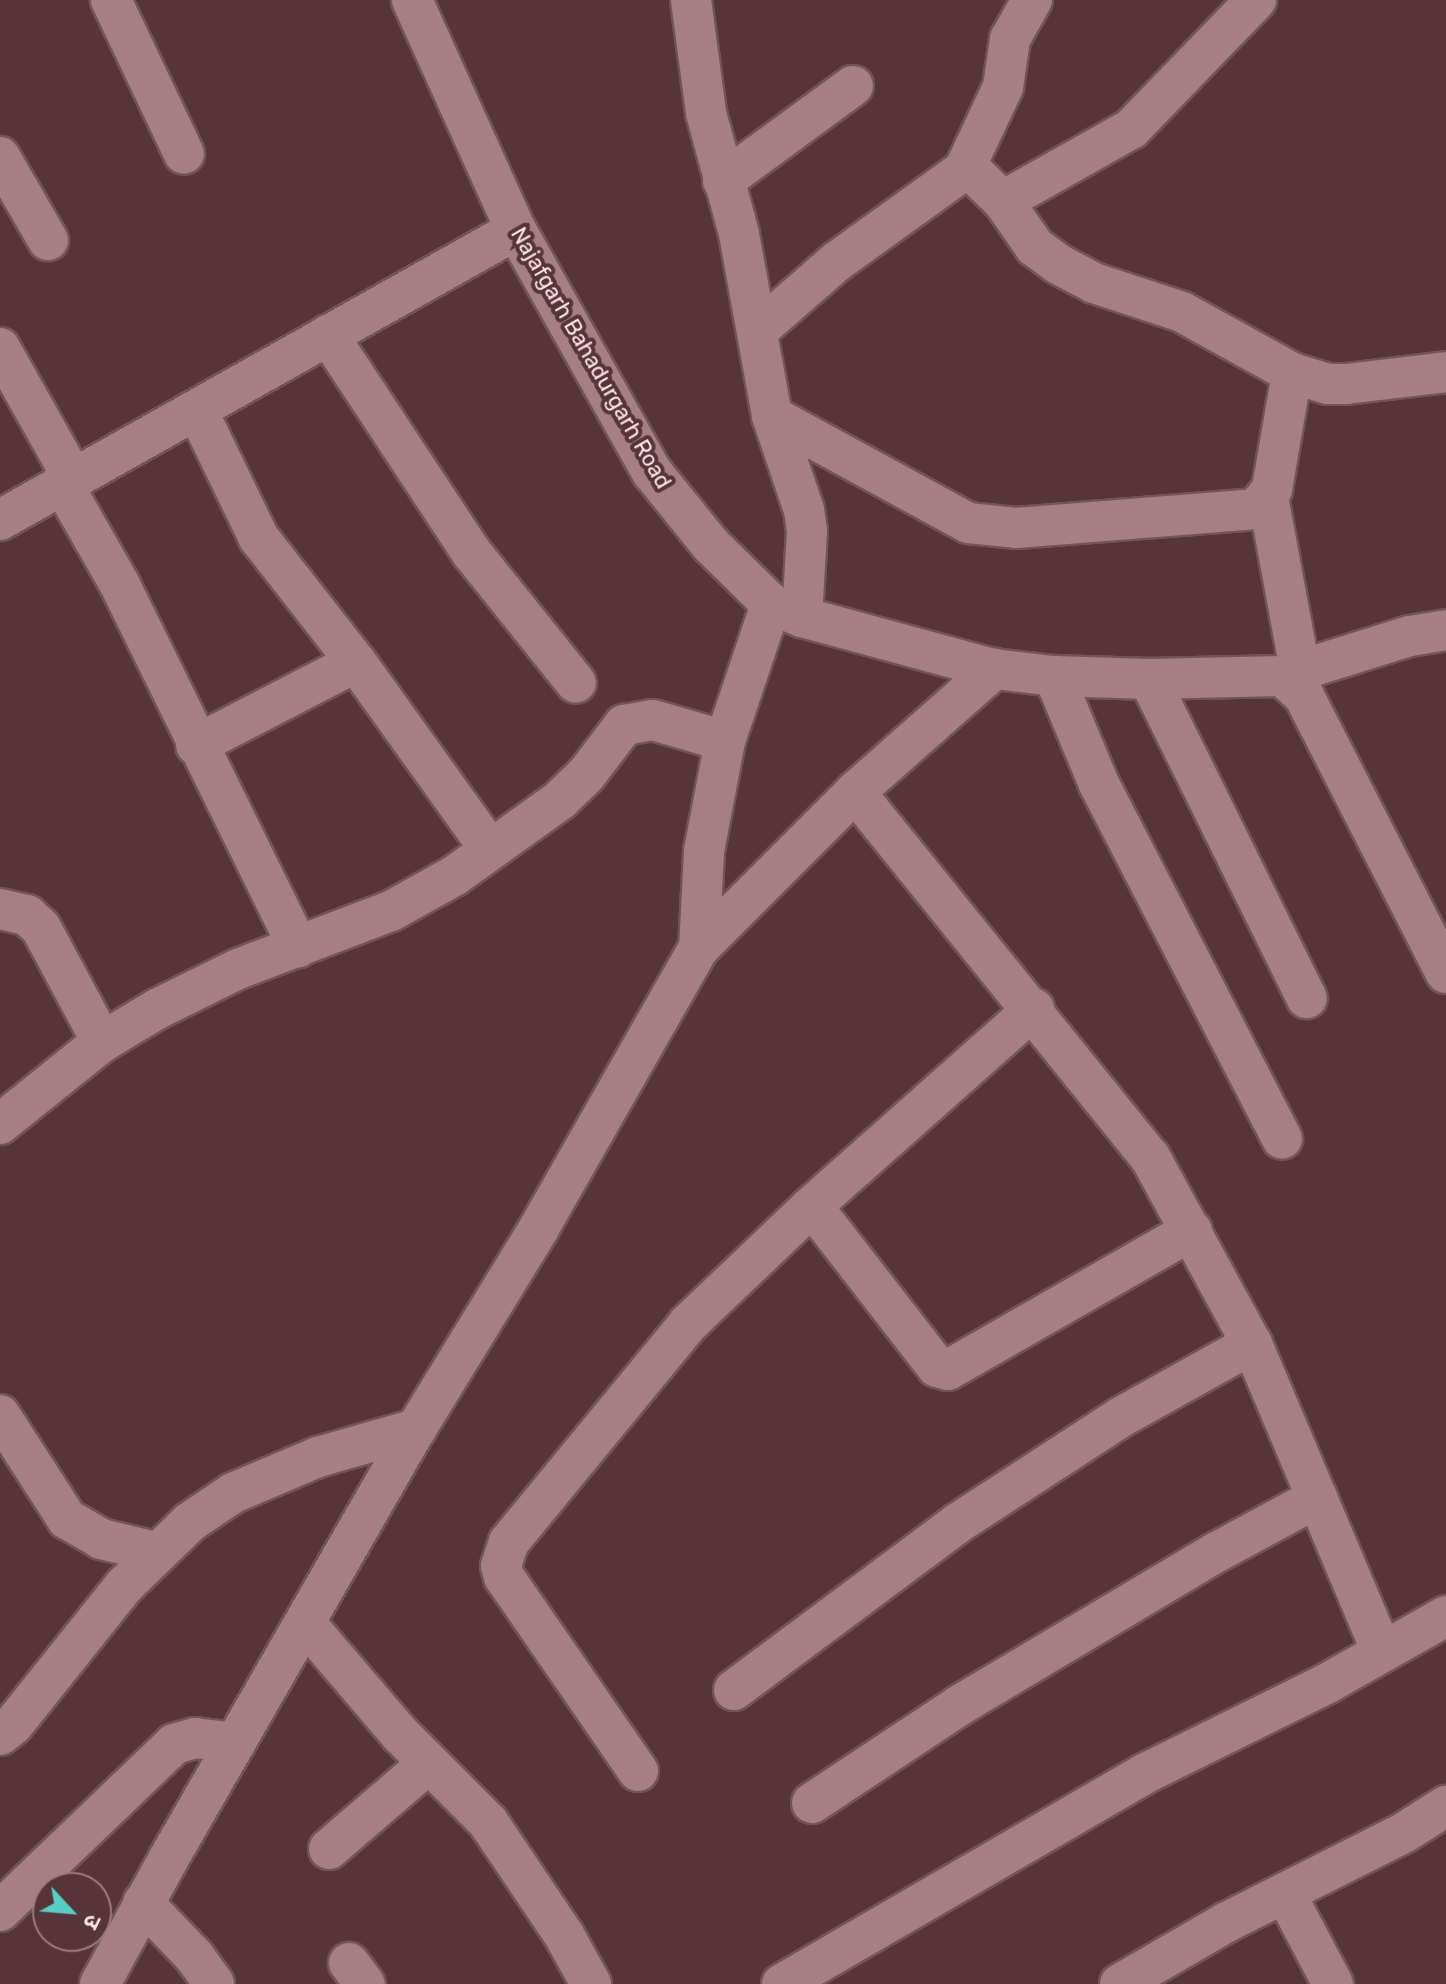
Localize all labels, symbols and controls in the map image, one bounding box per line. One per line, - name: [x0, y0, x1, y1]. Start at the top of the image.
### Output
- street label: Najafgarh Bahadurgarh Road: [505, 223, 677, 493]
- north arrow: [32, 1872, 112, 1952]
- text: उ: [77, 1910, 107, 1934]

